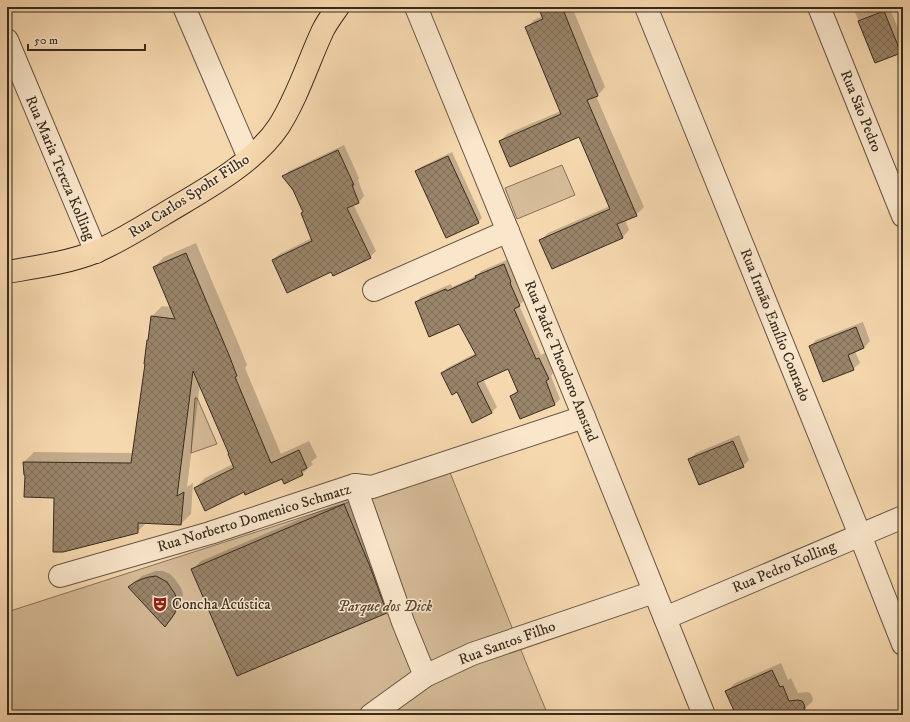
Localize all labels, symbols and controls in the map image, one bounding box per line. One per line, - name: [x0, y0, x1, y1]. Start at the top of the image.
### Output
- scale bar: [28, 26, 145, 52]
- text: 50 m: [34, 33, 58, 48]
- street label: Rua São Pedro: [836, 67, 886, 155]
- street label: Rua Maria Tereza Kolling: [21, 93, 99, 244]
- street label: Rua Carlos Spohr Filho: [125, 150, 253, 242]
- street label: Rua Irmão Emílio Conrado: [736, 246, 814, 404]
- street label: Rua Padre Theodoro Amstad: [520, 278, 602, 445]
- street label: Rua Norberto Domenico Schmatz: [155, 479, 354, 557]
- street label: Rua Pedro Kolling: [729, 536, 839, 597]
- theatre icon: Concha Acústica: [151, 595, 169, 613]
- place label: Concha Acústica: [172, 595, 271, 614]
- park label: Parque dos Dick: [338, 597, 433, 616]
- street label: Rua Santos Filho: [456, 617, 558, 669]

